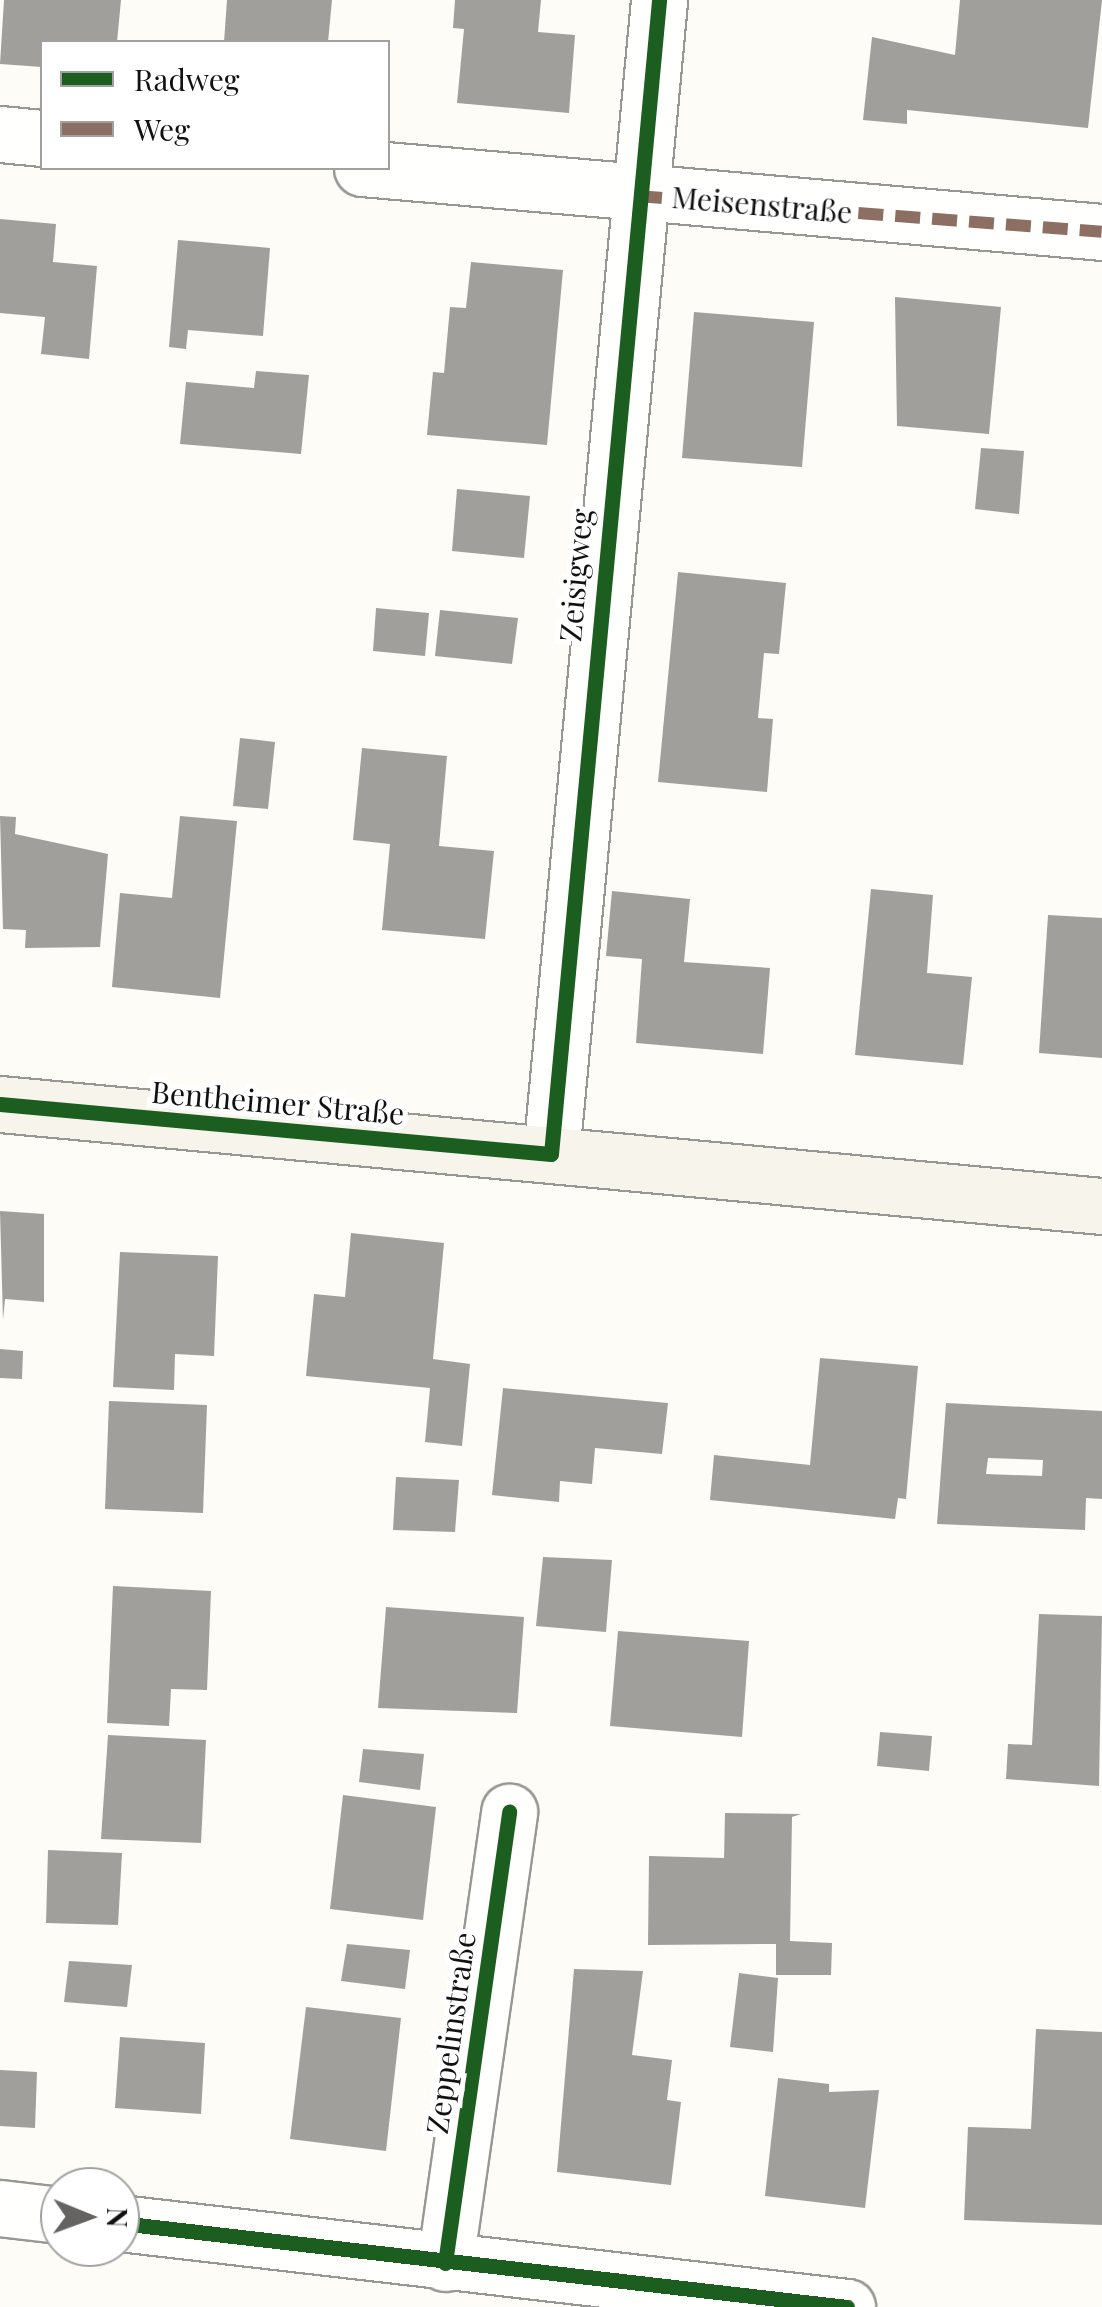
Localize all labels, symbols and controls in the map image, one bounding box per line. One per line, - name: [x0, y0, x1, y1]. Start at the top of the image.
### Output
- legend: [40, 40, 390, 170]
- text: Radweg: [134, 59, 240, 99]
- text: Weg: [134, 109, 190, 149]
- street label: Meisenstraße: [670, 178, 854, 230]
- street label: Zeisigweg: [551, 507, 599, 643]
- street label: Bentheimer Straße: [150, 1073, 406, 1131]
- street label: Zeppelinstraße: [418, 1930, 482, 2136]
- north arrow: [40, 2167, 140, 2267]
- text: N: [100, 2207, 137, 2228]

